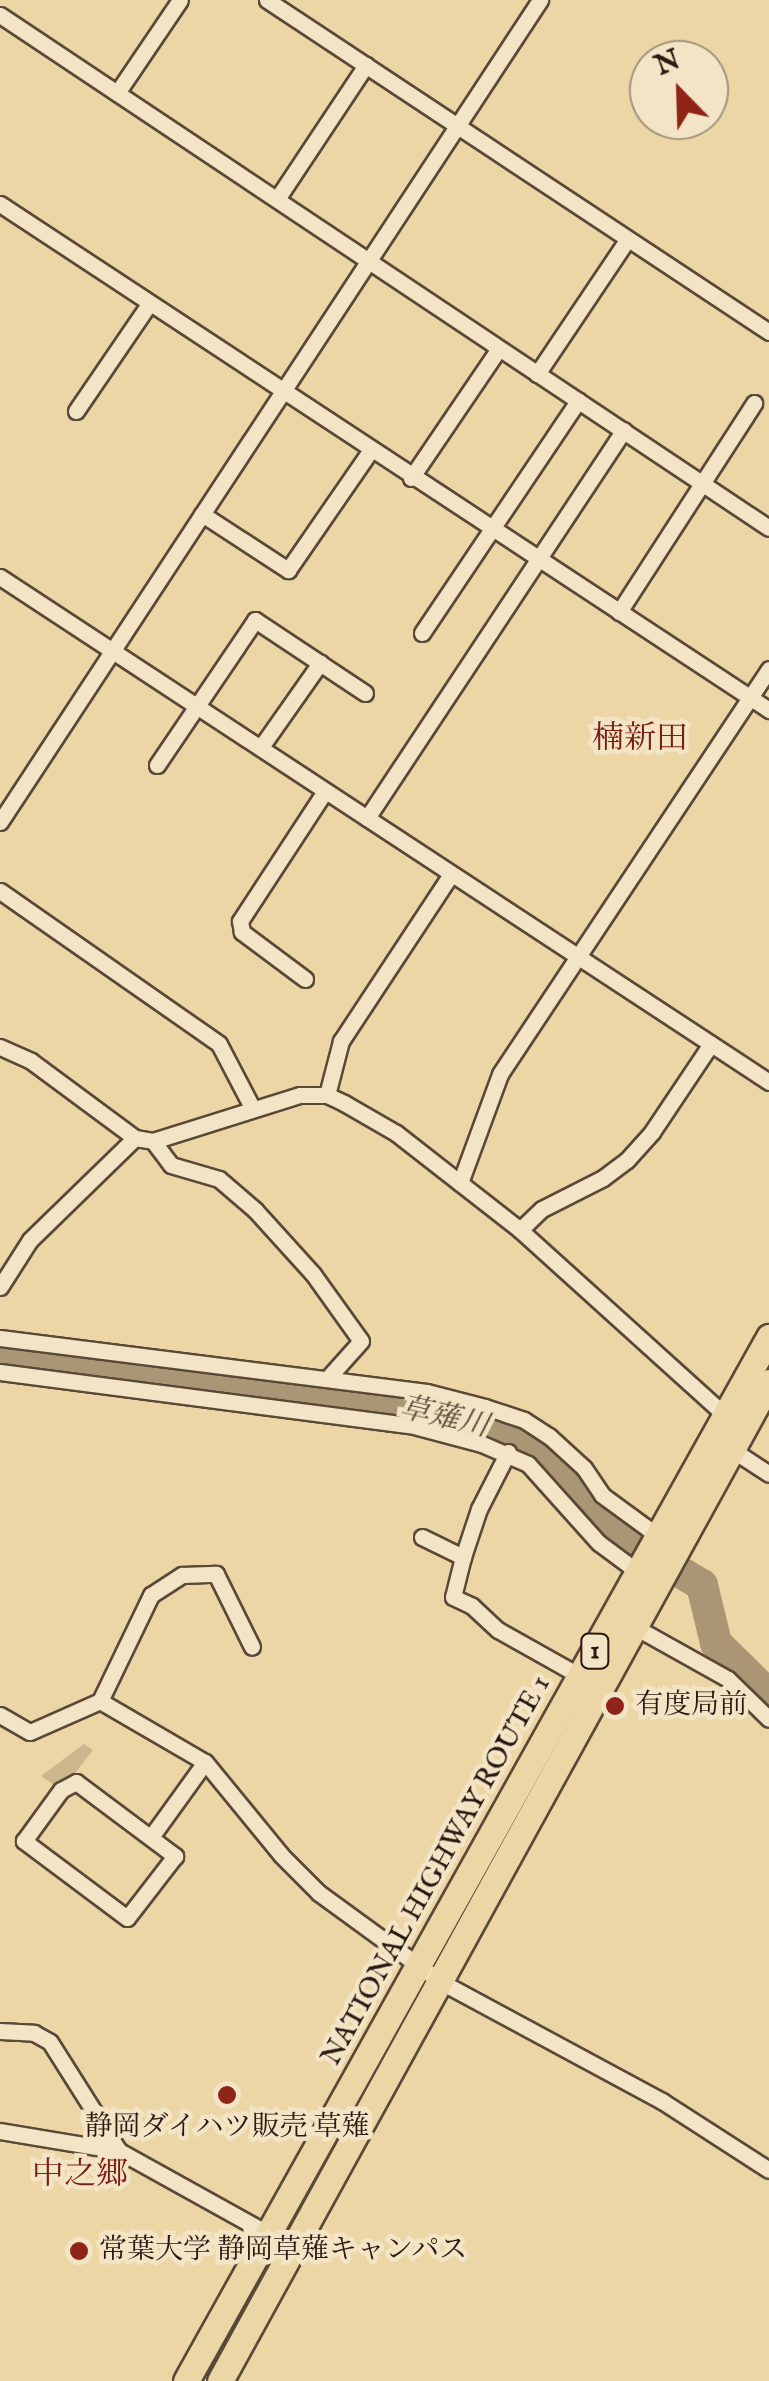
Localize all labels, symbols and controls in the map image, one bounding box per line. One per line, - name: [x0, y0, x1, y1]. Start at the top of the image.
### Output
- north arrow: [629, 40, 729, 140]
- text: N: [650, 43, 686, 85]
- district label: 楠新田: [592, 721, 688, 759]
- water label: 草薙川: [396, 1390, 492, 1446]
- road number: 1: [580, 1631, 610, 1671]
- street label: NATIONAL HIGHWAY ROUTE 1: [316, 1670, 558, 2072]
- place label: 有度局前: [635, 1689, 747, 1723]
- marker: 有度局前: [604, 1695, 626, 1717]
- marker: 静岡ダイハツ販売 草薙: [216, 2084, 238, 2106]
- place label: 静岡ダイハツ販売 草薙: [84, 2111, 370, 2145]
- district label: 中之郷: [32, 2157, 128, 2195]
- place label: 常葉大学 静岡草薙キャンパス: [99, 2234, 469, 2268]
- marker: 常葉大学 静岡草薙キャンパス: [68, 2240, 90, 2262]

